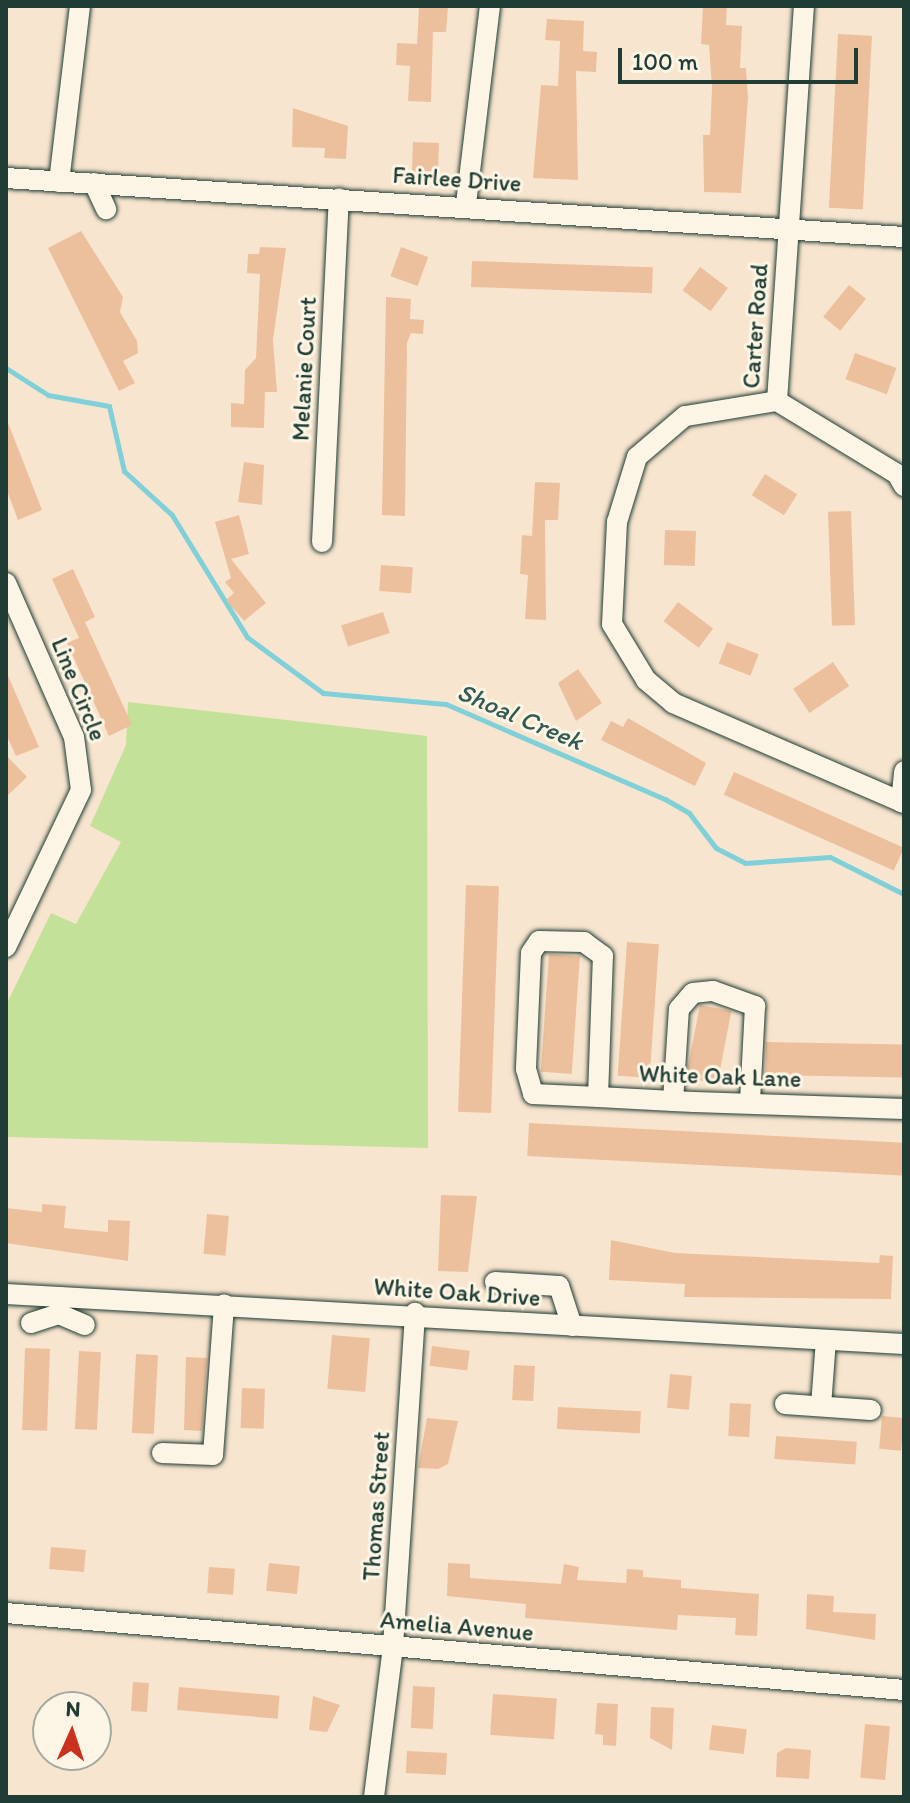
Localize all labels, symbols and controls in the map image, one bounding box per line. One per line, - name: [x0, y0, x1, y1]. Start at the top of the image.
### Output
- scale bar: [622, 32, 862, 82]
- text: 100 m: [632, 47, 698, 76]
- street label: Fairlee Drive: [392, 160, 522, 198]
- street label: Carter Road: [736, 263, 774, 389]
- street label: Melanie Court: [286, 296, 322, 442]
- street label: Line Circle: [45, 633, 113, 745]
- water label: Shoal Creek: [453, 677, 587, 757]
- street label: White Oak Lane: [638, 1059, 802, 1093]
- street label: White Oak Drive: [373, 1272, 541, 1312]
- street label: Thomas Street: [356, 1430, 396, 1582]
- street label: Amelia Avenue: [380, 1605, 534, 1647]
- north arrow: [32, 1691, 112, 1771]
- text: N: [65, 1695, 81, 1722]

